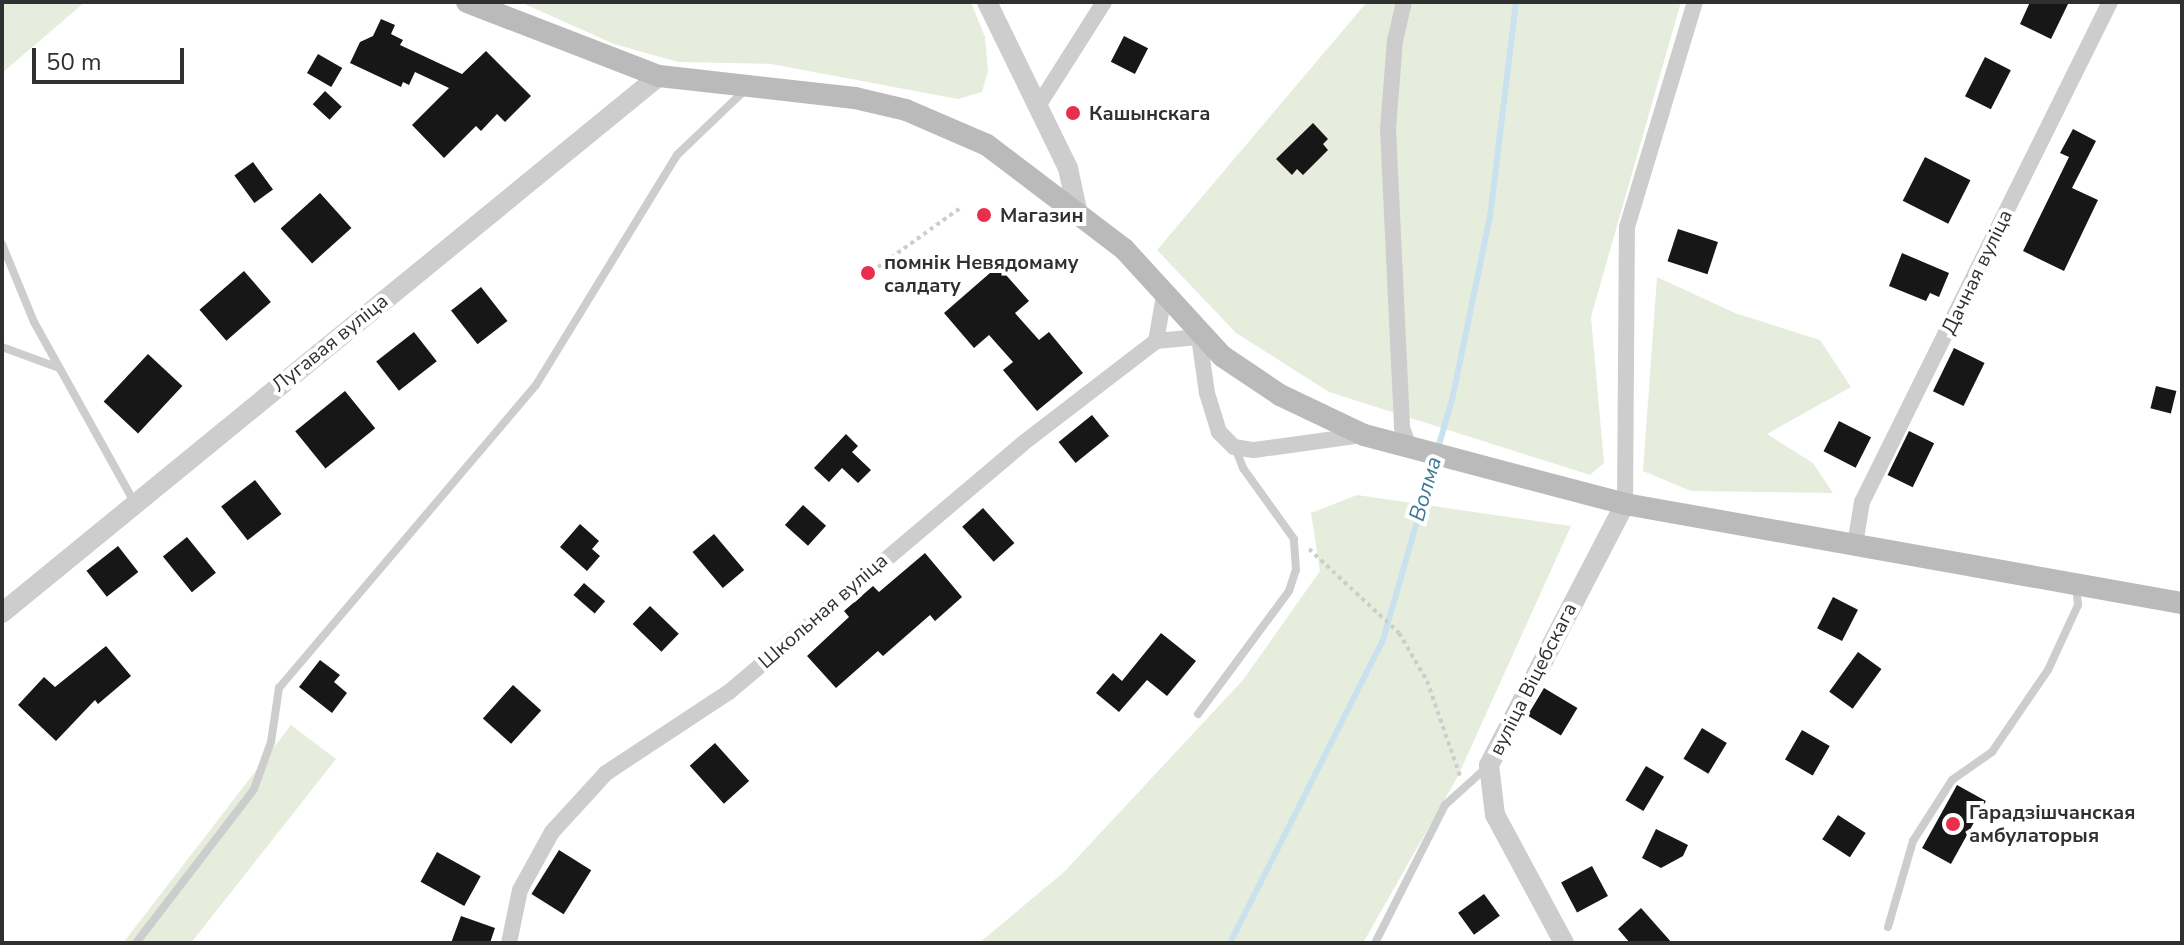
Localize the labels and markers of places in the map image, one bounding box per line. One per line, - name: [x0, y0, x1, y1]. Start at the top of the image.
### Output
- place label: Кашынскага: [1089, 101, 1211, 125]
- marker: Кашынскага: [1064, 104, 1082, 122]
- place label: Магазин: [1000, 203, 1084, 227]
- marker: Магазин: [975, 206, 993, 224]
- place label: помнік Невядомаму салдату: [884, 250, 1078, 297]
- marker: помнік Невядомаму салдату: [859, 264, 877, 282]
- place label: Гарадзішчанская амбулаторыя: [1969, 800, 2135, 847]
- marker: Гарадзішчанская амбулаторыя: [1944, 815, 1962, 833]

